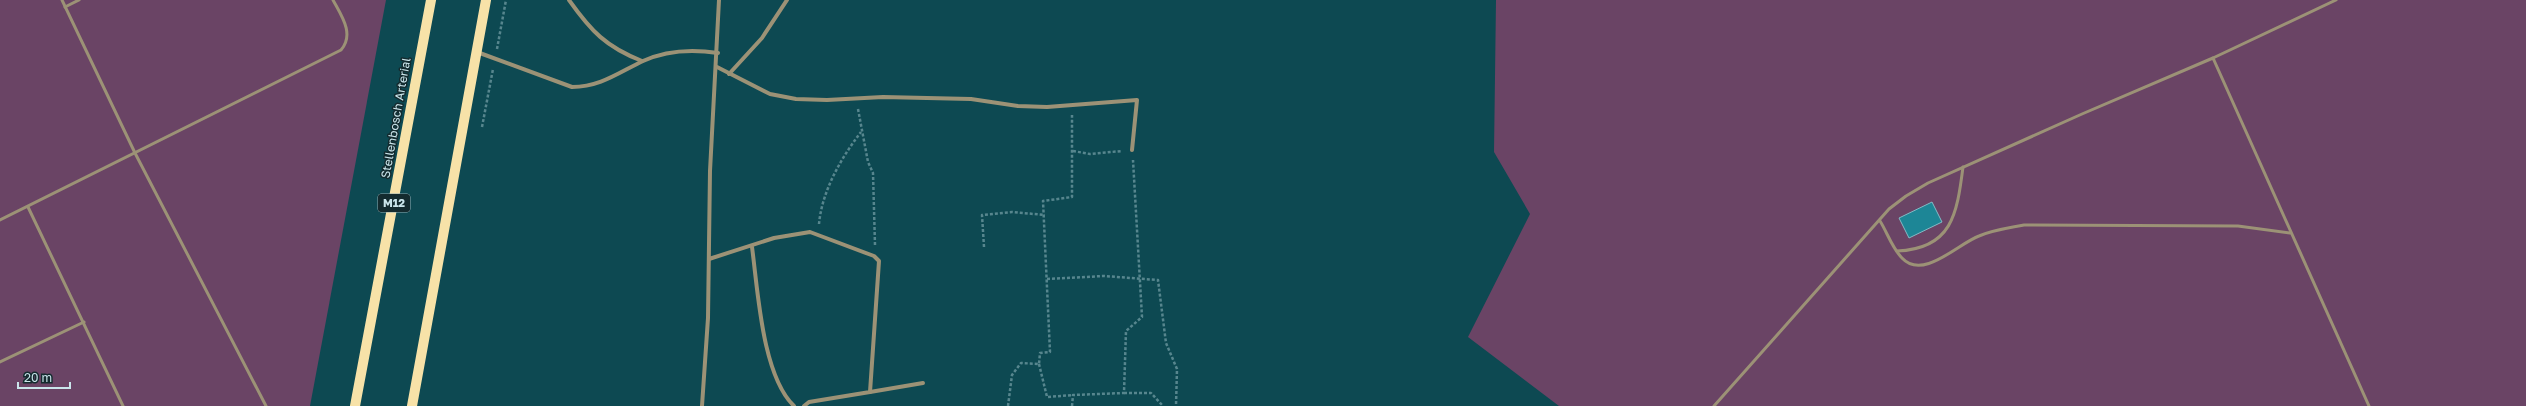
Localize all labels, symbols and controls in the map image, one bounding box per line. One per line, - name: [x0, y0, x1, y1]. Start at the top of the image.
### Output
- street label: Stellenbosch Arterial: [378, 56, 414, 179]
- road number: M12: [378, 194, 410, 212]
- scale bar: [18, 364, 70, 390]
- text: 20 m: [24, 370, 52, 385]

